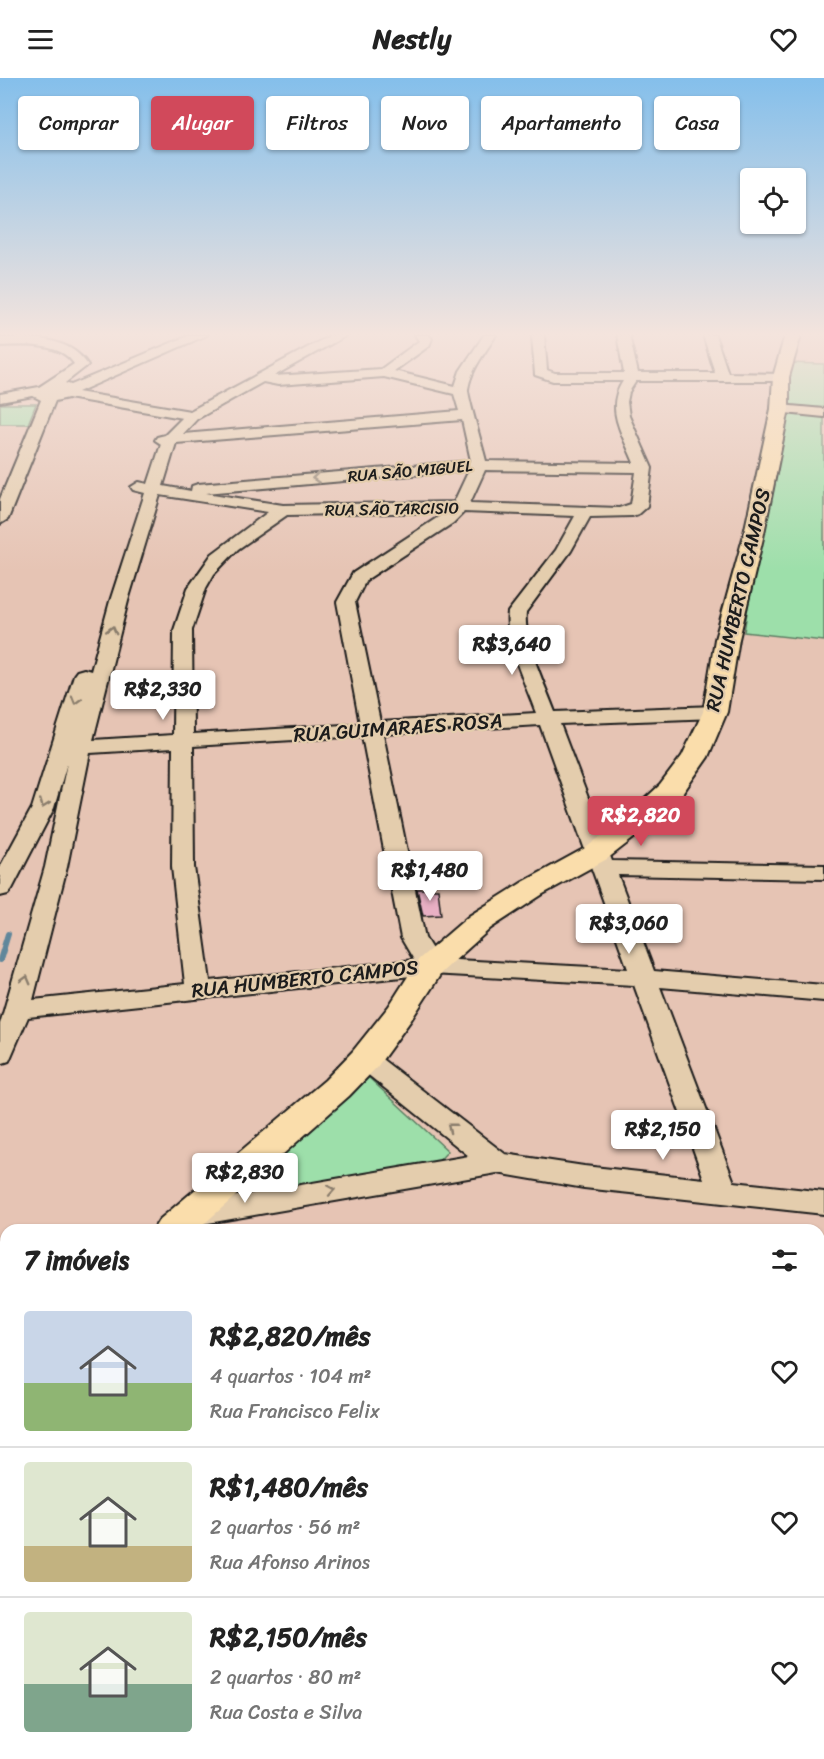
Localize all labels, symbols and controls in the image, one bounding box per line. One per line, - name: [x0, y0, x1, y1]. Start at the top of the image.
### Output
- text: Nestly: [373, 15, 451, 63]
- icon: menu: [24, 23, 57, 56]
- icon: heart: [767, 23, 800, 56]
- chip: Comprar: [18, 96, 139, 150]
- chip: Alugar: [151, 96, 254, 150]
- chip: Filtros: [266, 96, 369, 150]
- chip: Novo: [381, 96, 469, 150]
- chip: Apartamento: [481, 96, 642, 150]
- chip: Casa: [654, 96, 740, 150]
- map controls: [740, 168, 806, 234]
- button: locate: [740, 168, 806, 234]
- street label: RUA SÃO MIGUEL: [346, 451, 474, 491]
- one-way arrow: [311, 471, 320, 484]
- street label: RUA HUMBERTO CAMPOS: [695, 485, 781, 715]
- street label: RUA SÃO TARCISIO: [325, 493, 459, 525]
- pin: R$3,640: [457, 625, 567, 676]
- one-way arrow: [104, 626, 117, 636]
- text: R$3,640: [473, 627, 551, 662]
- pin: R$2,330: [108, 670, 218, 721]
- text: R$2,330: [124, 672, 202, 707]
- one-way arrow: [71, 695, 84, 705]
- street label: RUA GUIMARAES ROSA: [292, 703, 504, 753]
- pin: R$2,820: [586, 796, 696, 847]
- one-way arrow: [38, 798, 51, 809]
- text: R$2,820: [602, 798, 680, 833]
- pin: R$1,480: [375, 851, 485, 902]
- text: R$1,480: [392, 853, 468, 888]
- pin: R$3,060: [574, 904, 684, 955]
- text: R$3,060: [590, 906, 668, 941]
- street label: RUA HUMBERTO CAMPOS: [190, 950, 421, 1008]
- one-way arrow: [18, 975, 31, 985]
- pin: R$2,150: [608, 1110, 718, 1161]
- text: R$2,150: [625, 1112, 701, 1147]
- one-way arrow: [447, 1124, 458, 1135]
- pin: R$2,830: [190, 1153, 300, 1204]
- text: R$2,830: [206, 1155, 284, 1190]
- one-way arrow: [326, 1185, 336, 1197]
- text: 7 imóveis: [24, 1237, 129, 1283]
- icon: filters: [768, 1244, 801, 1277]
- text: R$2,820/mês: [210, 1313, 371, 1359]
- icon: home: [72, 1335, 144, 1407]
- icon: heart: [768, 1355, 801, 1388]
- text: 4 quartos · 104 m²: [210, 1359, 371, 1394]
- text: Rua Francisco Felix: [210, 1394, 380, 1429]
- text: R$1,480/mês: [210, 1464, 368, 1510]
- icon: home: [72, 1486, 144, 1558]
- icon: heart: [768, 1506, 801, 1539]
- text: 2 quartos · 56 m²: [210, 1510, 360, 1545]
- text: Rua Afonso Arinos: [210, 1545, 370, 1580]
- text: R$2,150/mês: [210, 1614, 367, 1660]
- icon: home: [72, 1636, 144, 1708]
- icon: heart: [768, 1656, 801, 1689]
- text: 2 quartos · 80 m²: [210, 1660, 361, 1695]
- text: Rua Costa e Silva: [210, 1695, 362, 1730]

